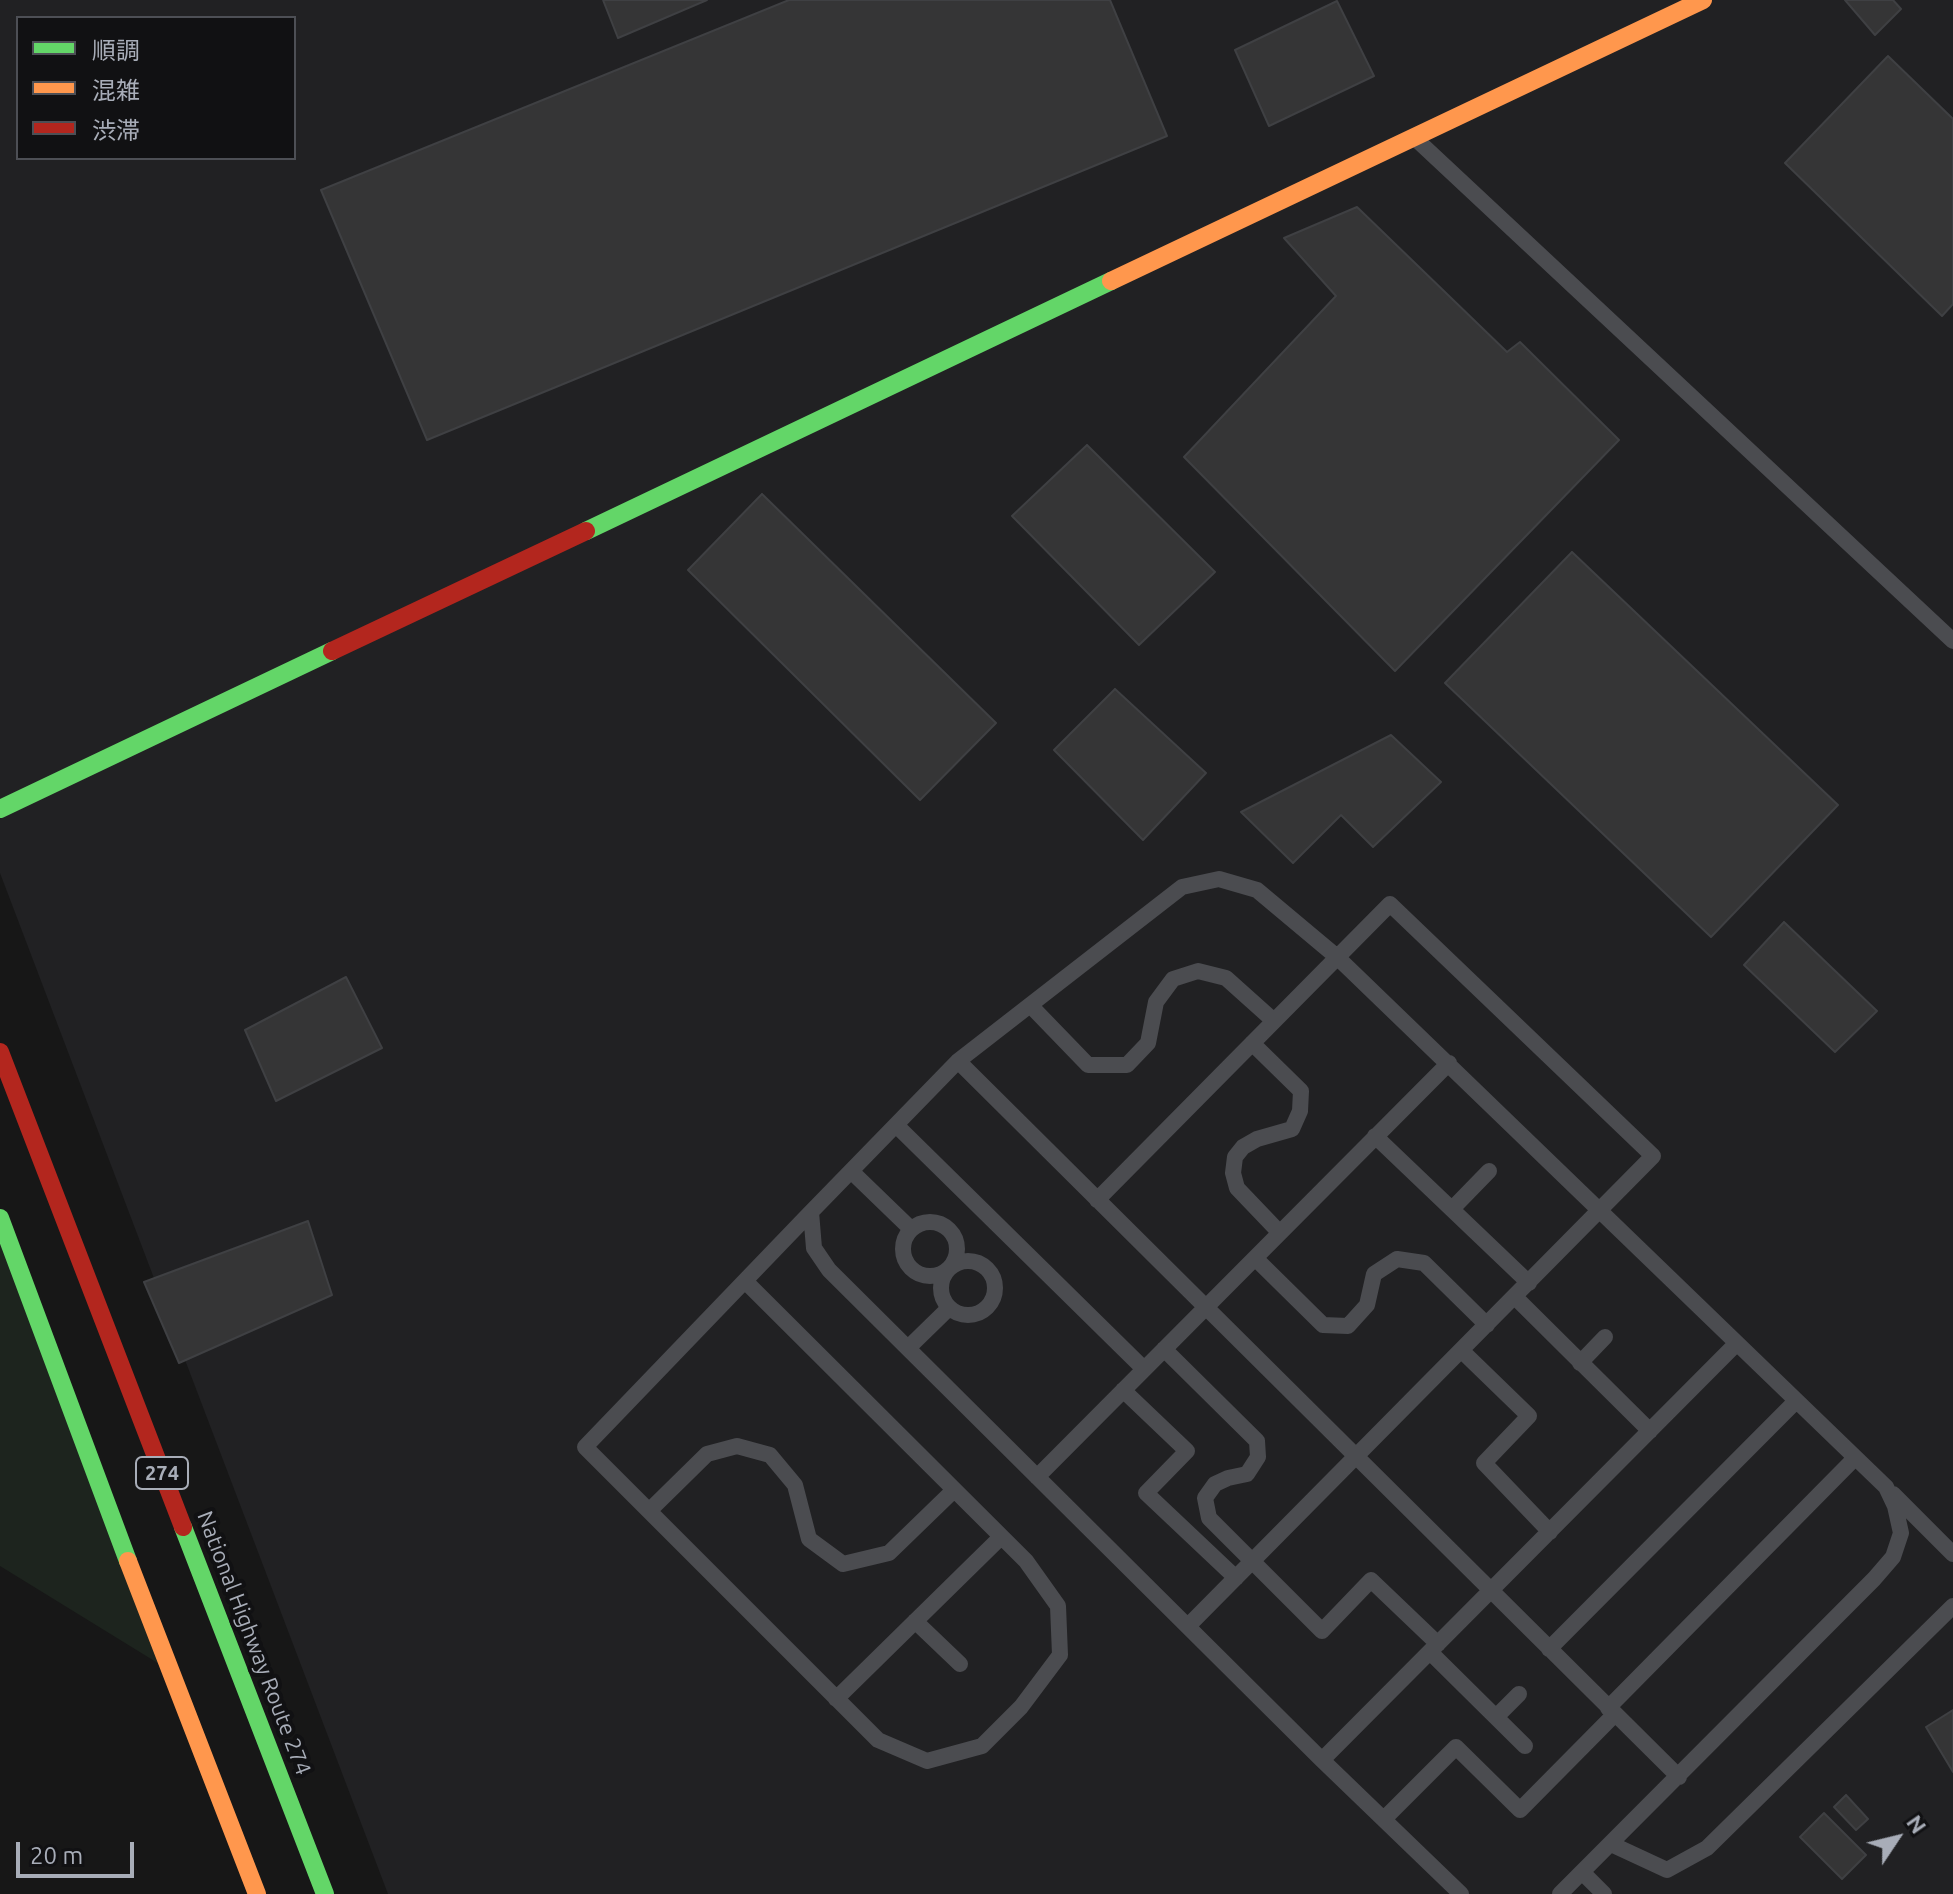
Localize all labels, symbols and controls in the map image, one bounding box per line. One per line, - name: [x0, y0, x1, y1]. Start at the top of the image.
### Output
- legend: [16, 16, 296, 160]
- text: 順調: [92, 37, 140, 64]
- text: 混雑: [92, 77, 140, 104]
- text: 渋滞: [92, 117, 140, 144]
- road number: 274: [136, 1457, 188, 1489]
- street label: National Highway Route 274: [191, 1507, 317, 1779]
- north arrow: [1857, 1798, 1937, 1878]
- text: N: [1902, 1810, 1932, 1838]
- scale bar: [20, 1826, 138, 1876]
- text: 20 m: [30, 1842, 83, 1869]

